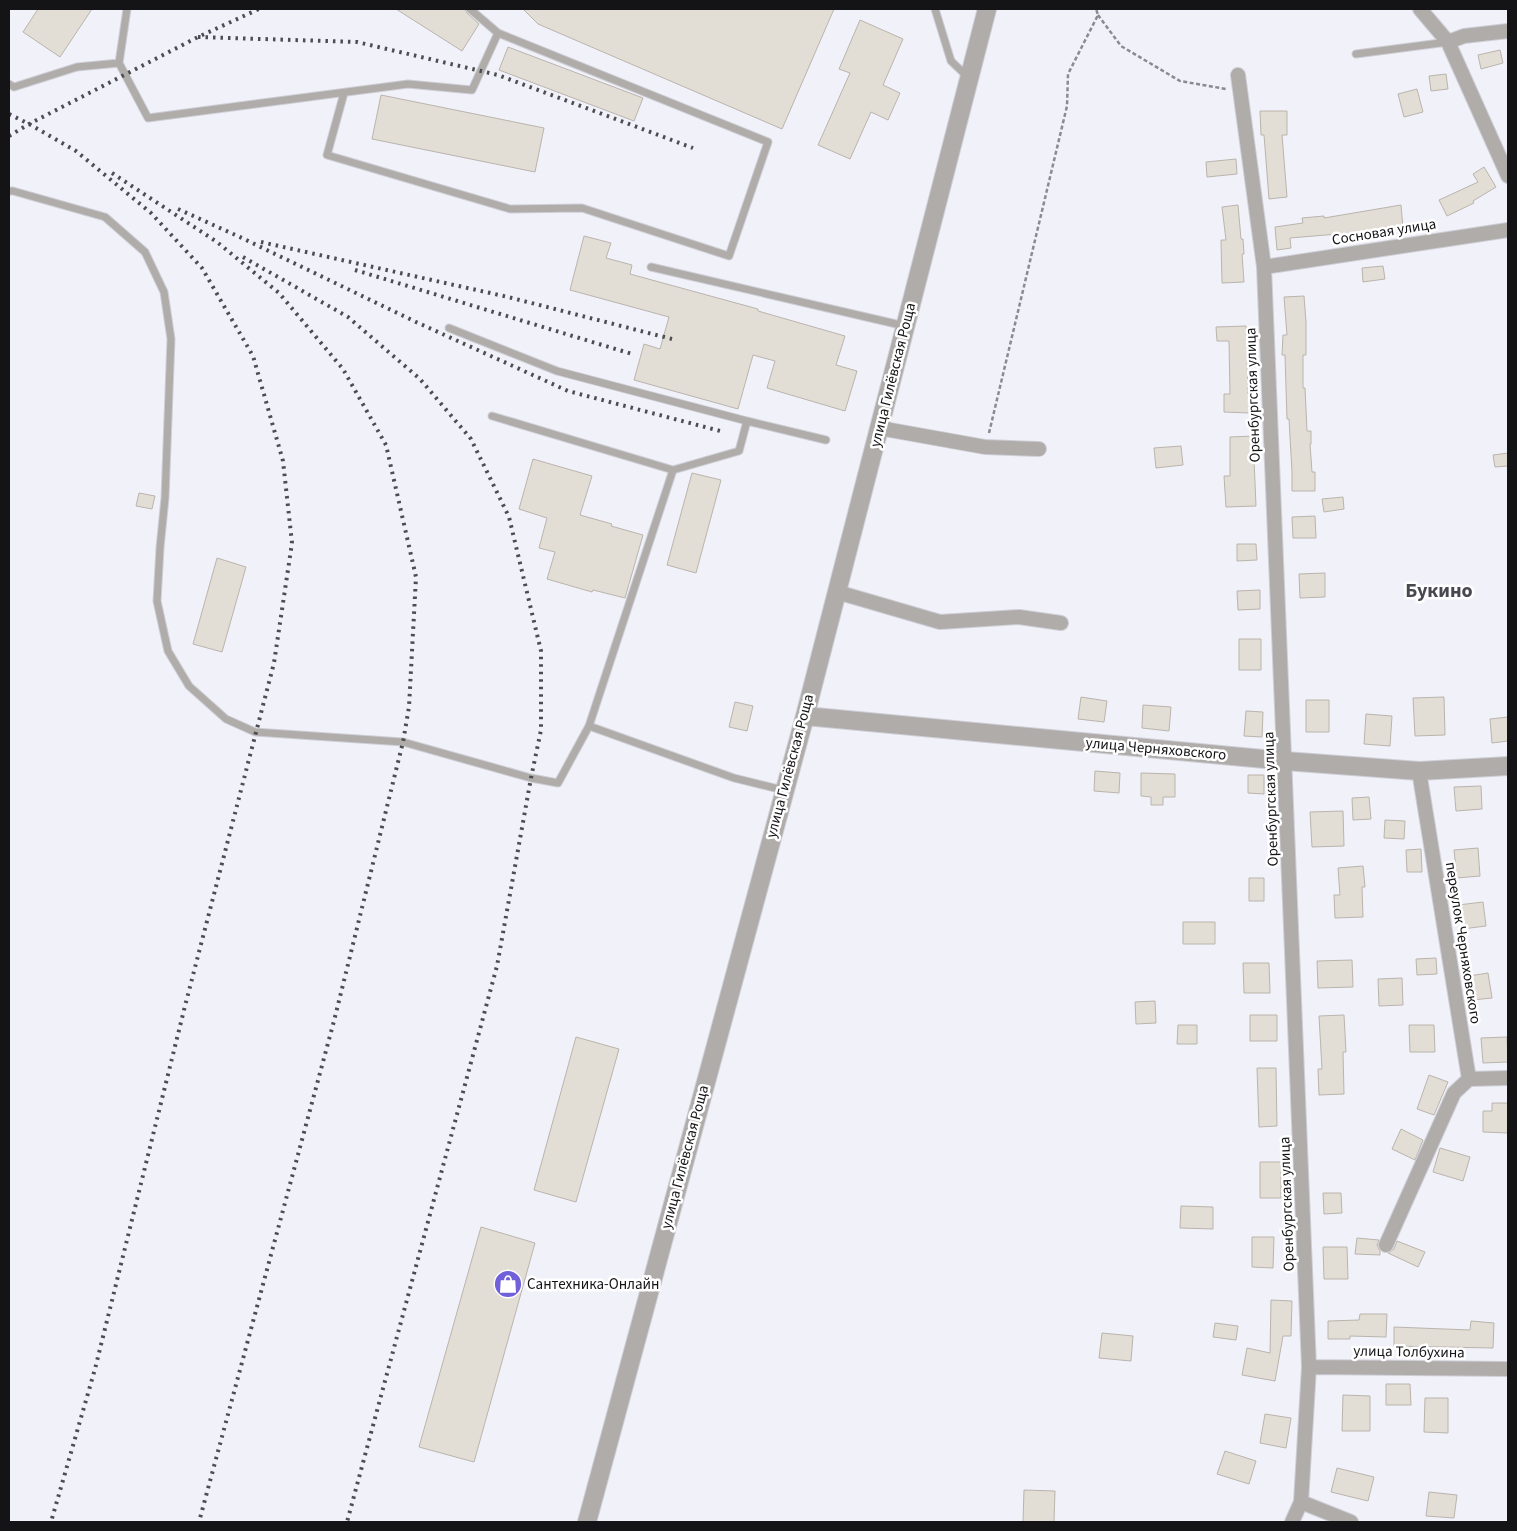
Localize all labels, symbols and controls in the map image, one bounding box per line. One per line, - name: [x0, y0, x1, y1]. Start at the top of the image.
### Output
- street label: Сосновая улица: [1330, 213, 1438, 251]
- street label: улица Гилёвская Роща: [865, 301, 921, 449]
- street label: Оренбургская улица: [1240, 327, 1266, 463]
- district label: Букино: [1405, 577, 1473, 605]
- street label: улица Гилёвская Роща: [761, 692, 819, 840]
- street label: Оренбургская улица: [1258, 731, 1284, 867]
- street label: улица Черняховского: [1085, 732, 1227, 766]
- street label: переулок Черняховского: [1440, 860, 1486, 1026]
- street label: улица Гилёвская Роща: [656, 1083, 714, 1231]
- street label: Оренбургская улица: [1274, 1136, 1300, 1272]
- shop icon: Сантехника-Онлайн: [493, 1269, 523, 1299]
- place label: Сантехника-Онлайн: [527, 1274, 660, 1295]
- street label: улица Толбухина: [1353, 1341, 1465, 1363]

